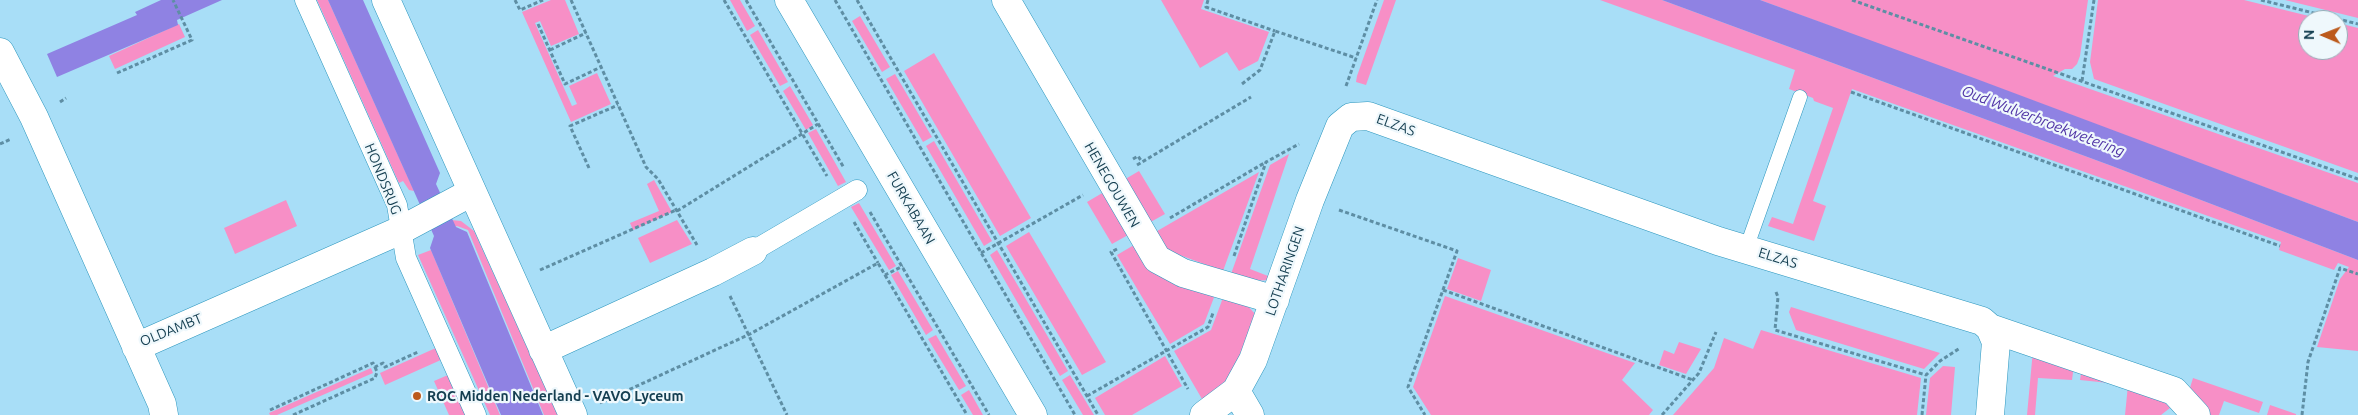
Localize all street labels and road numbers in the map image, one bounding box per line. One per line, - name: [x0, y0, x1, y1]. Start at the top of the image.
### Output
- street label: ELZAS: [1374, 110, 1418, 140]
- street label: HENEGOUWEN: [1081, 139, 1143, 231]
- street label: HONDSRUG: [361, 141, 405, 217]
- street label: FURKABAAN: [883, 169, 939, 247]
- street label: LOTHARINGEN: [1262, 224, 1308, 318]
- street label: ELZAS: [1756, 244, 1800, 272]
- street label: OLDAMBT: [137, 310, 205, 350]

